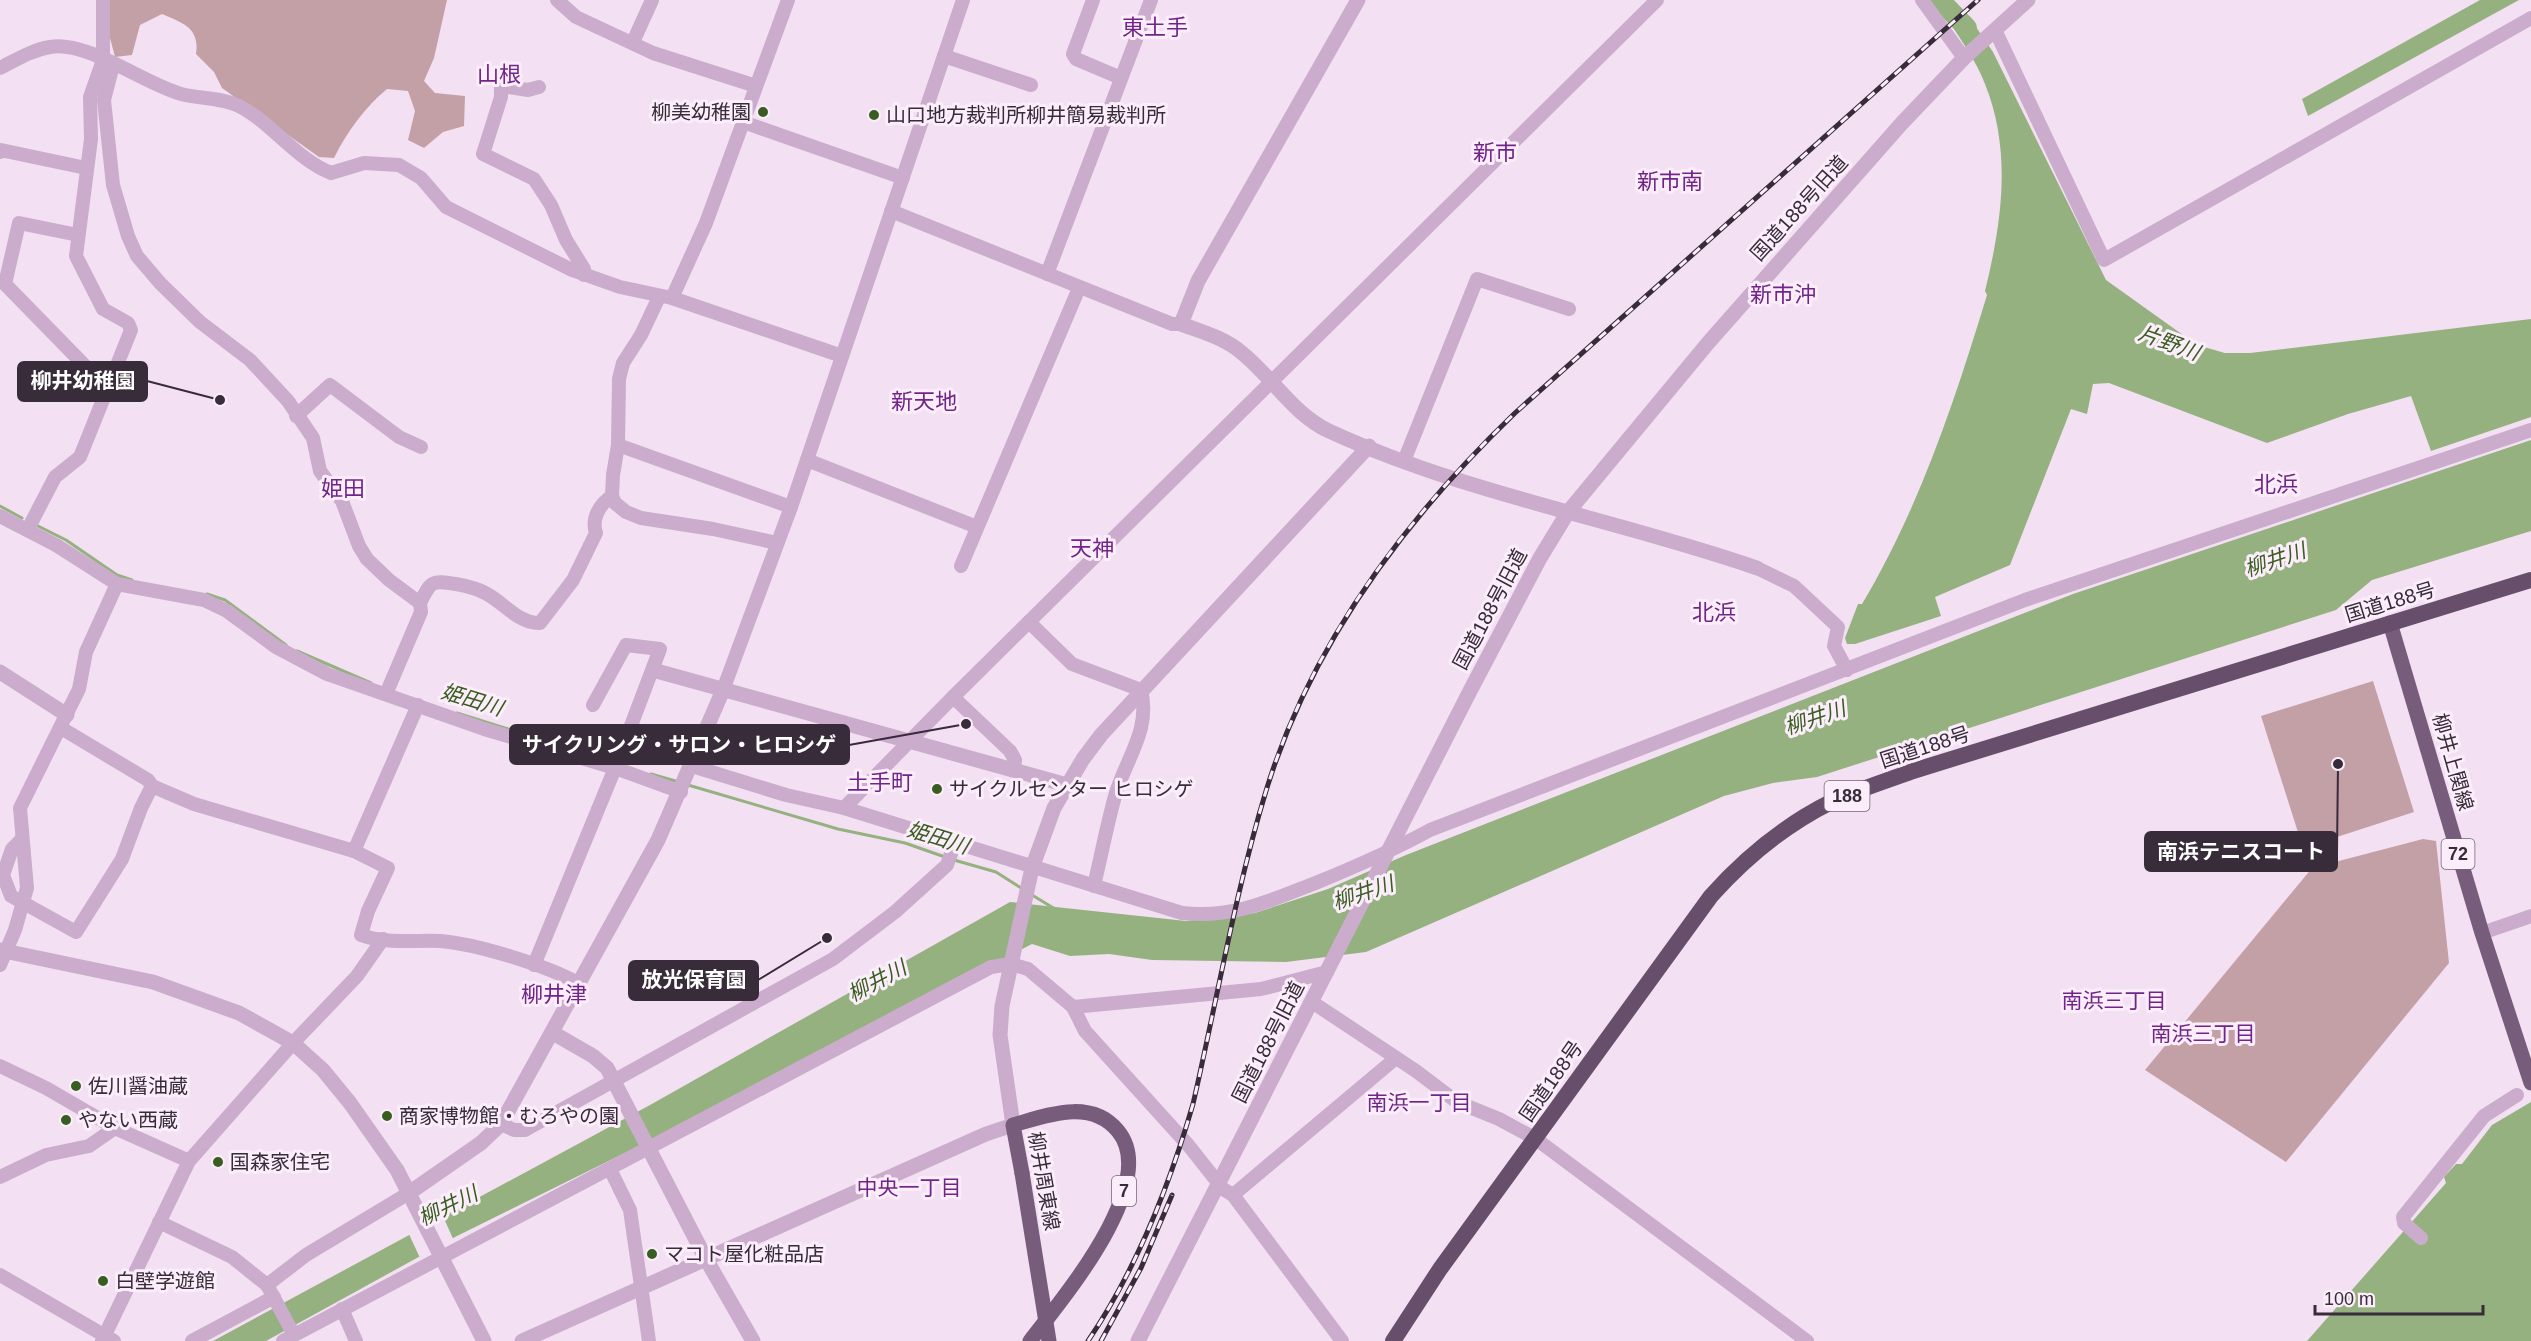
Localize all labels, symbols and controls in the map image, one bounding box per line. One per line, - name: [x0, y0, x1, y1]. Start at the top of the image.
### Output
- district label: 東土手: [1122, 15, 1188, 40]
- district label: 山根: [477, 62, 521, 87]
- place label: 柳美幼稚園: [651, 101, 751, 123]
- place label: 山口地方裁判所柳井簡易裁判所: [886, 104, 1166, 126]
- marker: 柳美幼稚園: [756, 105, 770, 119]
- marker: 山口地方裁判所柳井簡易裁判所: [867, 108, 881, 122]
- district label: 新市: [1473, 140, 1517, 165]
- street label: 国道188号旧道: [1746, 151, 1852, 265]
- district label: 新市南: [1637, 169, 1703, 194]
- district label: 新市沖: [1750, 282, 1816, 307]
- water label: 片野川: [2136, 321, 2205, 365]
- callout: 柳井幼稚園: [18, 362, 147, 401]
- text: 柳井幼稚園: [31, 369, 136, 392]
- district label: 新天地: [891, 389, 957, 414]
- district label: 北浜: [2254, 472, 2298, 497]
- district label: 姫田: [321, 476, 365, 501]
- district label: 天神: [1070, 536, 1114, 561]
- water label: 柳井川: [2241, 538, 2310, 581]
- street label: 国道188号旧道: [1449, 545, 1531, 673]
- street label: 国道188号: [2342, 578, 2438, 626]
- district label: 北浜: [1692, 600, 1736, 625]
- water label: 姫田川: [439, 679, 508, 720]
- water label: 柳井川: [1781, 696, 1850, 739]
- street label: 柳井上関線: [2429, 711, 2477, 813]
- street label: 国道188号: [1877, 722, 1973, 772]
- callout: サイクリング・サロン・ヒロシゲ: [510, 725, 849, 764]
- text: サイクリング・サロン・ヒロシゲ: [522, 733, 836, 756]
- district label: 土手町: [847, 770, 913, 795]
- place label: サイクルセンター ヒロシゲ: [949, 778, 1194, 800]
- road number: 188: [1824, 781, 1870, 811]
- marker: サイクルセンター ヒロシゲ: [930, 782, 944, 796]
- water label: 姫田川: [905, 817, 974, 858]
- callout: 南浜テニスコート: [2145, 832, 2337, 871]
- road number: 72: [2442, 839, 2474, 869]
- text: 南浜テニスコート: [2157, 840, 2325, 863]
- water label: 柳井川: [1329, 871, 1398, 914]
- water label: 柳井川: [844, 955, 912, 1006]
- callout: 放光保育園: [629, 961, 758, 1000]
- text: 放光保育園: [642, 968, 747, 991]
- street label: 国道188号旧道: [1228, 978, 1308, 1106]
- district label: 柳井津: [521, 982, 587, 1007]
- district label: 南浜三丁目: [2062, 989, 2167, 1012]
- district label: 南浜三丁目: [2151, 1022, 2256, 1045]
- street label: 国道188号: [1515, 1036, 1587, 1126]
- place label: 佐川醤油蔵: [88, 1075, 188, 1097]
- marker: 佐川醤油蔵: [69, 1079, 83, 1093]
- district label: 南浜一丁目: [1367, 1091, 1472, 1114]
- place label: 商家博物館・むろやの園: [399, 1105, 619, 1127]
- place label: やない西蔵: [78, 1109, 178, 1131]
- marker: 商家博物館・むろやの園: [380, 1109, 394, 1123]
- marker: やない西蔵: [59, 1113, 73, 1127]
- street label: 柳井周東線: [1024, 1130, 1064, 1232]
- place label: 国森家住宅: [230, 1151, 330, 1173]
- marker: 国森家住宅: [211, 1155, 225, 1169]
- district label: 中央一丁目: [857, 1176, 962, 1199]
- road number: 7: [1112, 1176, 1136, 1206]
- water label: 柳井川: [414, 1181, 483, 1230]
- place label: マコト屋化粧品店: [664, 1243, 824, 1265]
- marker: マコト屋化粧品店: [645, 1247, 659, 1261]
- place label: 白壁学遊館: [115, 1270, 215, 1292]
- marker: 白壁学遊館: [96, 1274, 110, 1288]
- scale bar: [2315, 1278, 2483, 1316]
- text: 100 m: [2324, 1289, 2374, 1309]

